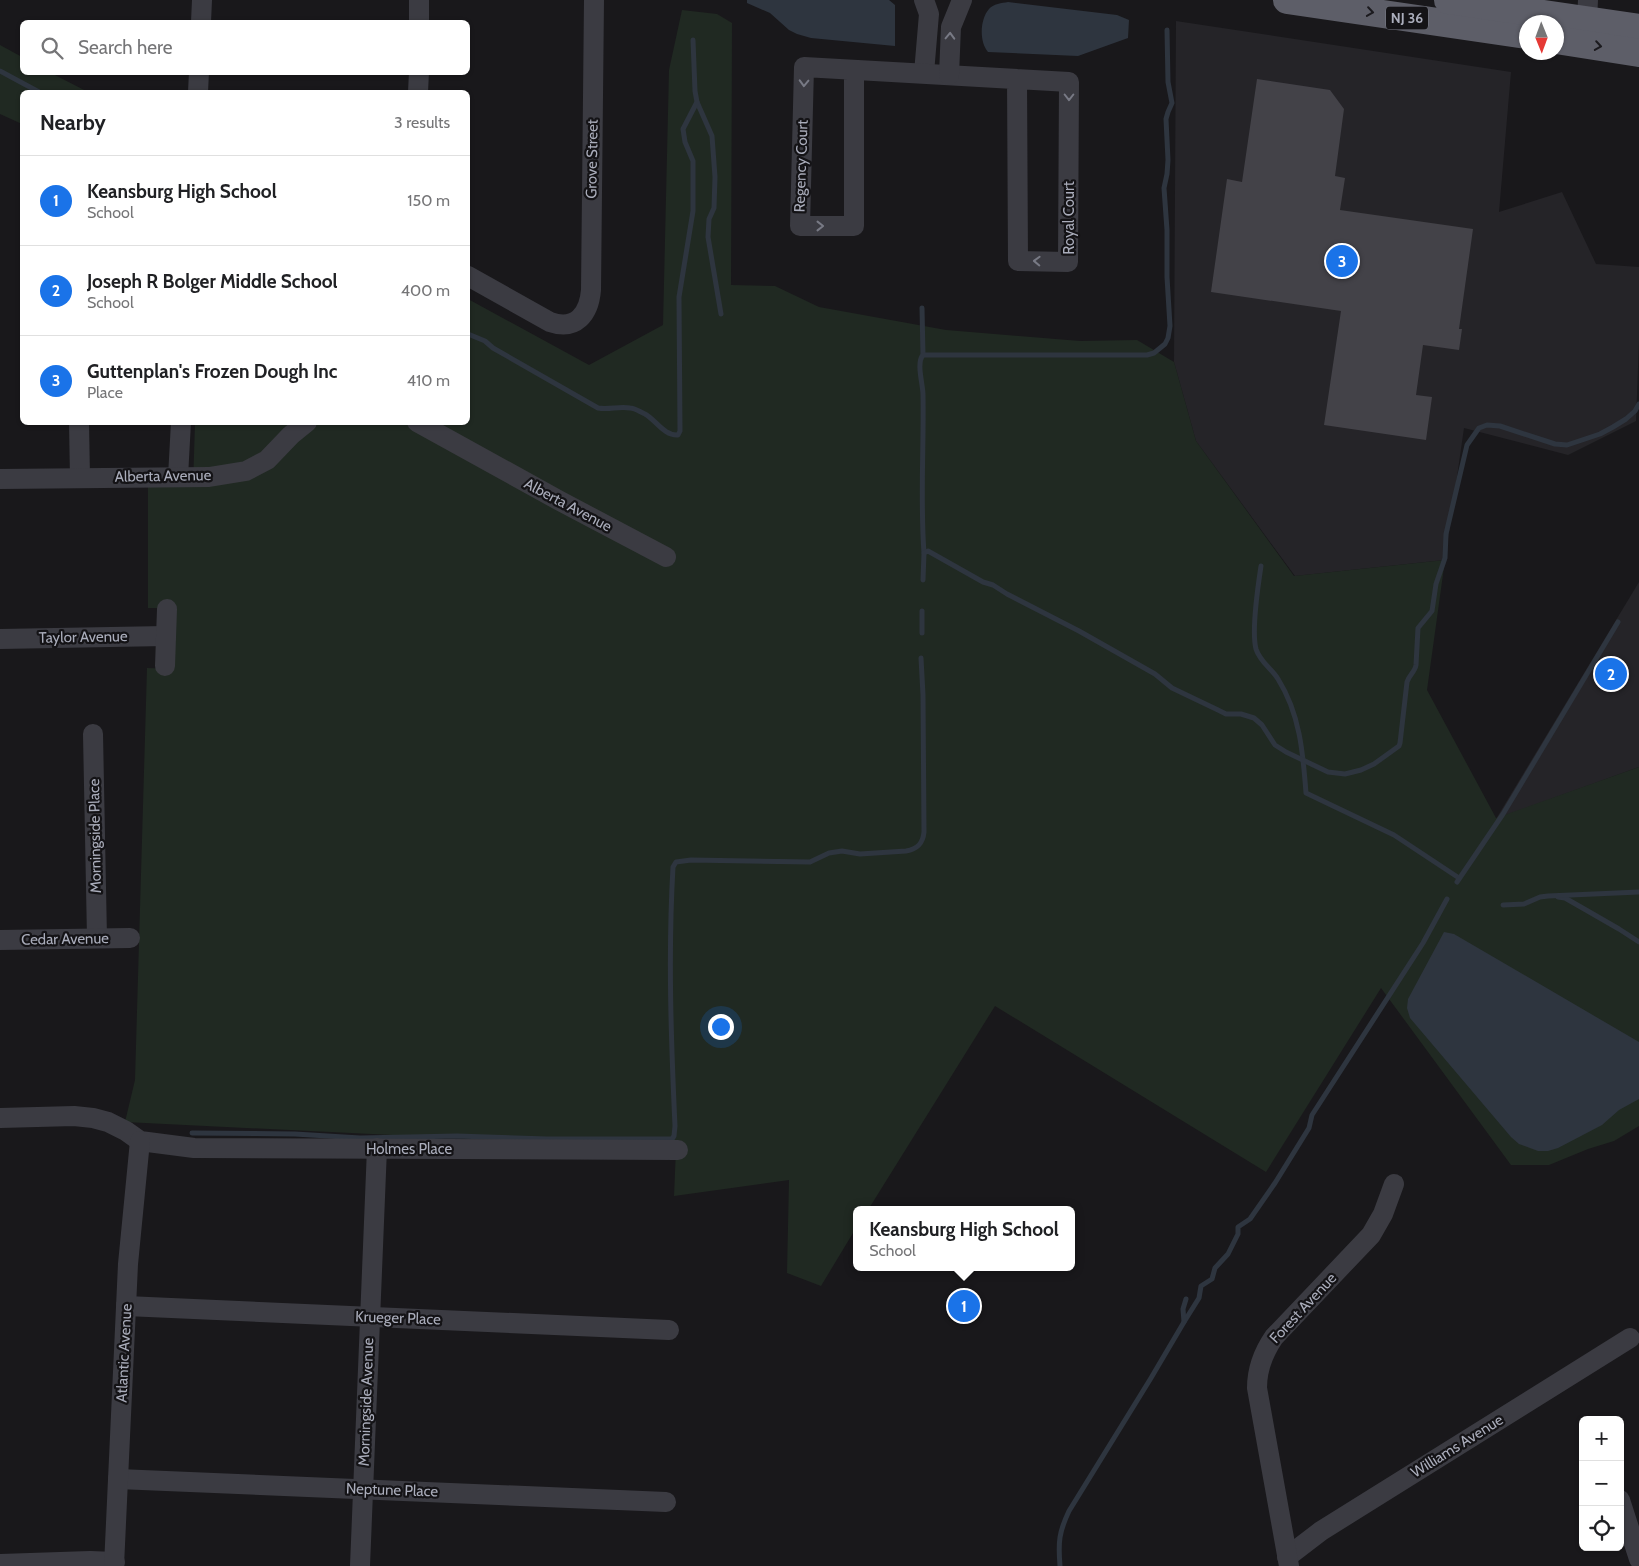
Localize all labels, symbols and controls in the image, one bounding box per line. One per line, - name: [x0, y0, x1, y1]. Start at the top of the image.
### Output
- one-way arrow: [1365, 7, 1374, 17]
- road number: NJ 36: [1386, 7, 1428, 30]
- north arrow: [1519, 15, 1564, 60]
- search box: [20, 20, 470, 75]
- one-way arrow: [945, 32, 956, 40]
- icon: search: [38, 34, 66, 62]
- text: Search here: [78, 36, 172, 59]
- one-way arrow: [1593, 41, 1602, 51]
- one-way arrow: [799, 80, 809, 88]
- one-way arrow: [1064, 93, 1074, 101]
- text: Nearby: [40, 110, 106, 135]
- text: 3 results: [394, 113, 450, 132]
- street label: Grove Street: [582, 119, 602, 199]
- street label: Regency Court: [790, 119, 812, 213]
- text: Keansburg High School: [87, 180, 277, 203]
- street label: Royal Court: [1060, 181, 1078, 255]
- text: 1: [53, 191, 59, 210]
- text: 150 m: [407, 191, 450, 210]
- text: School: [87, 203, 134, 222]
- one-way arrow: [816, 221, 824, 231]
- pin: 3: [1326, 242, 1358, 280]
- one-way arrow: [1033, 256, 1041, 267]
- text: Joseph R Bolger Middle School: [87, 270, 338, 293]
- text: 2: [52, 281, 60, 300]
- text: 400 m: [401, 281, 450, 300]
- text: School: [87, 293, 134, 312]
- text: Guttenplan's Frozen Dough Inc: [87, 360, 337, 383]
- text: 3: [52, 371, 60, 390]
- text: 410 m: [407, 371, 450, 390]
- text: Place: [87, 383, 123, 402]
- street label: Alberta Avenue: [115, 466, 212, 486]
- street label: Alberta Avenue: [521, 474, 615, 536]
- street label: Taylor Avenue: [38, 627, 128, 647]
- pin: 2: [1595, 655, 1627, 693]
- street label: Morningside Place: [85, 778, 105, 894]
- street label: Cedar Avenue: [21, 929, 109, 949]
- your location: [708, 1014, 734, 1040]
- street label: Holmes Place: [366, 1140, 452, 1158]
- popup: [853, 1206, 1075, 1271]
- text: Keansburg High School: [869, 1218, 1059, 1241]
- text: School: [869, 1241, 916, 1260]
- street label: Forest Avenue: [1266, 1269, 1340, 1347]
- pin: 1: [948, 1287, 980, 1325]
- street label: Atlantic Avenue: [112, 1303, 136, 1403]
- street label: Krueger Place: [355, 1308, 441, 1329]
- street label: Morningside Avenue: [355, 1337, 377, 1467]
- street label: Williams Avenue: [1408, 1410, 1507, 1481]
- map controls: [1579, 1416, 1624, 1551]
- button: +: [1579, 1416, 1624, 1461]
- button: −: [1579, 1461, 1624, 1506]
- street label: Neptune Place: [346, 1479, 439, 1501]
- button: locate: [1579, 1506, 1624, 1551]

